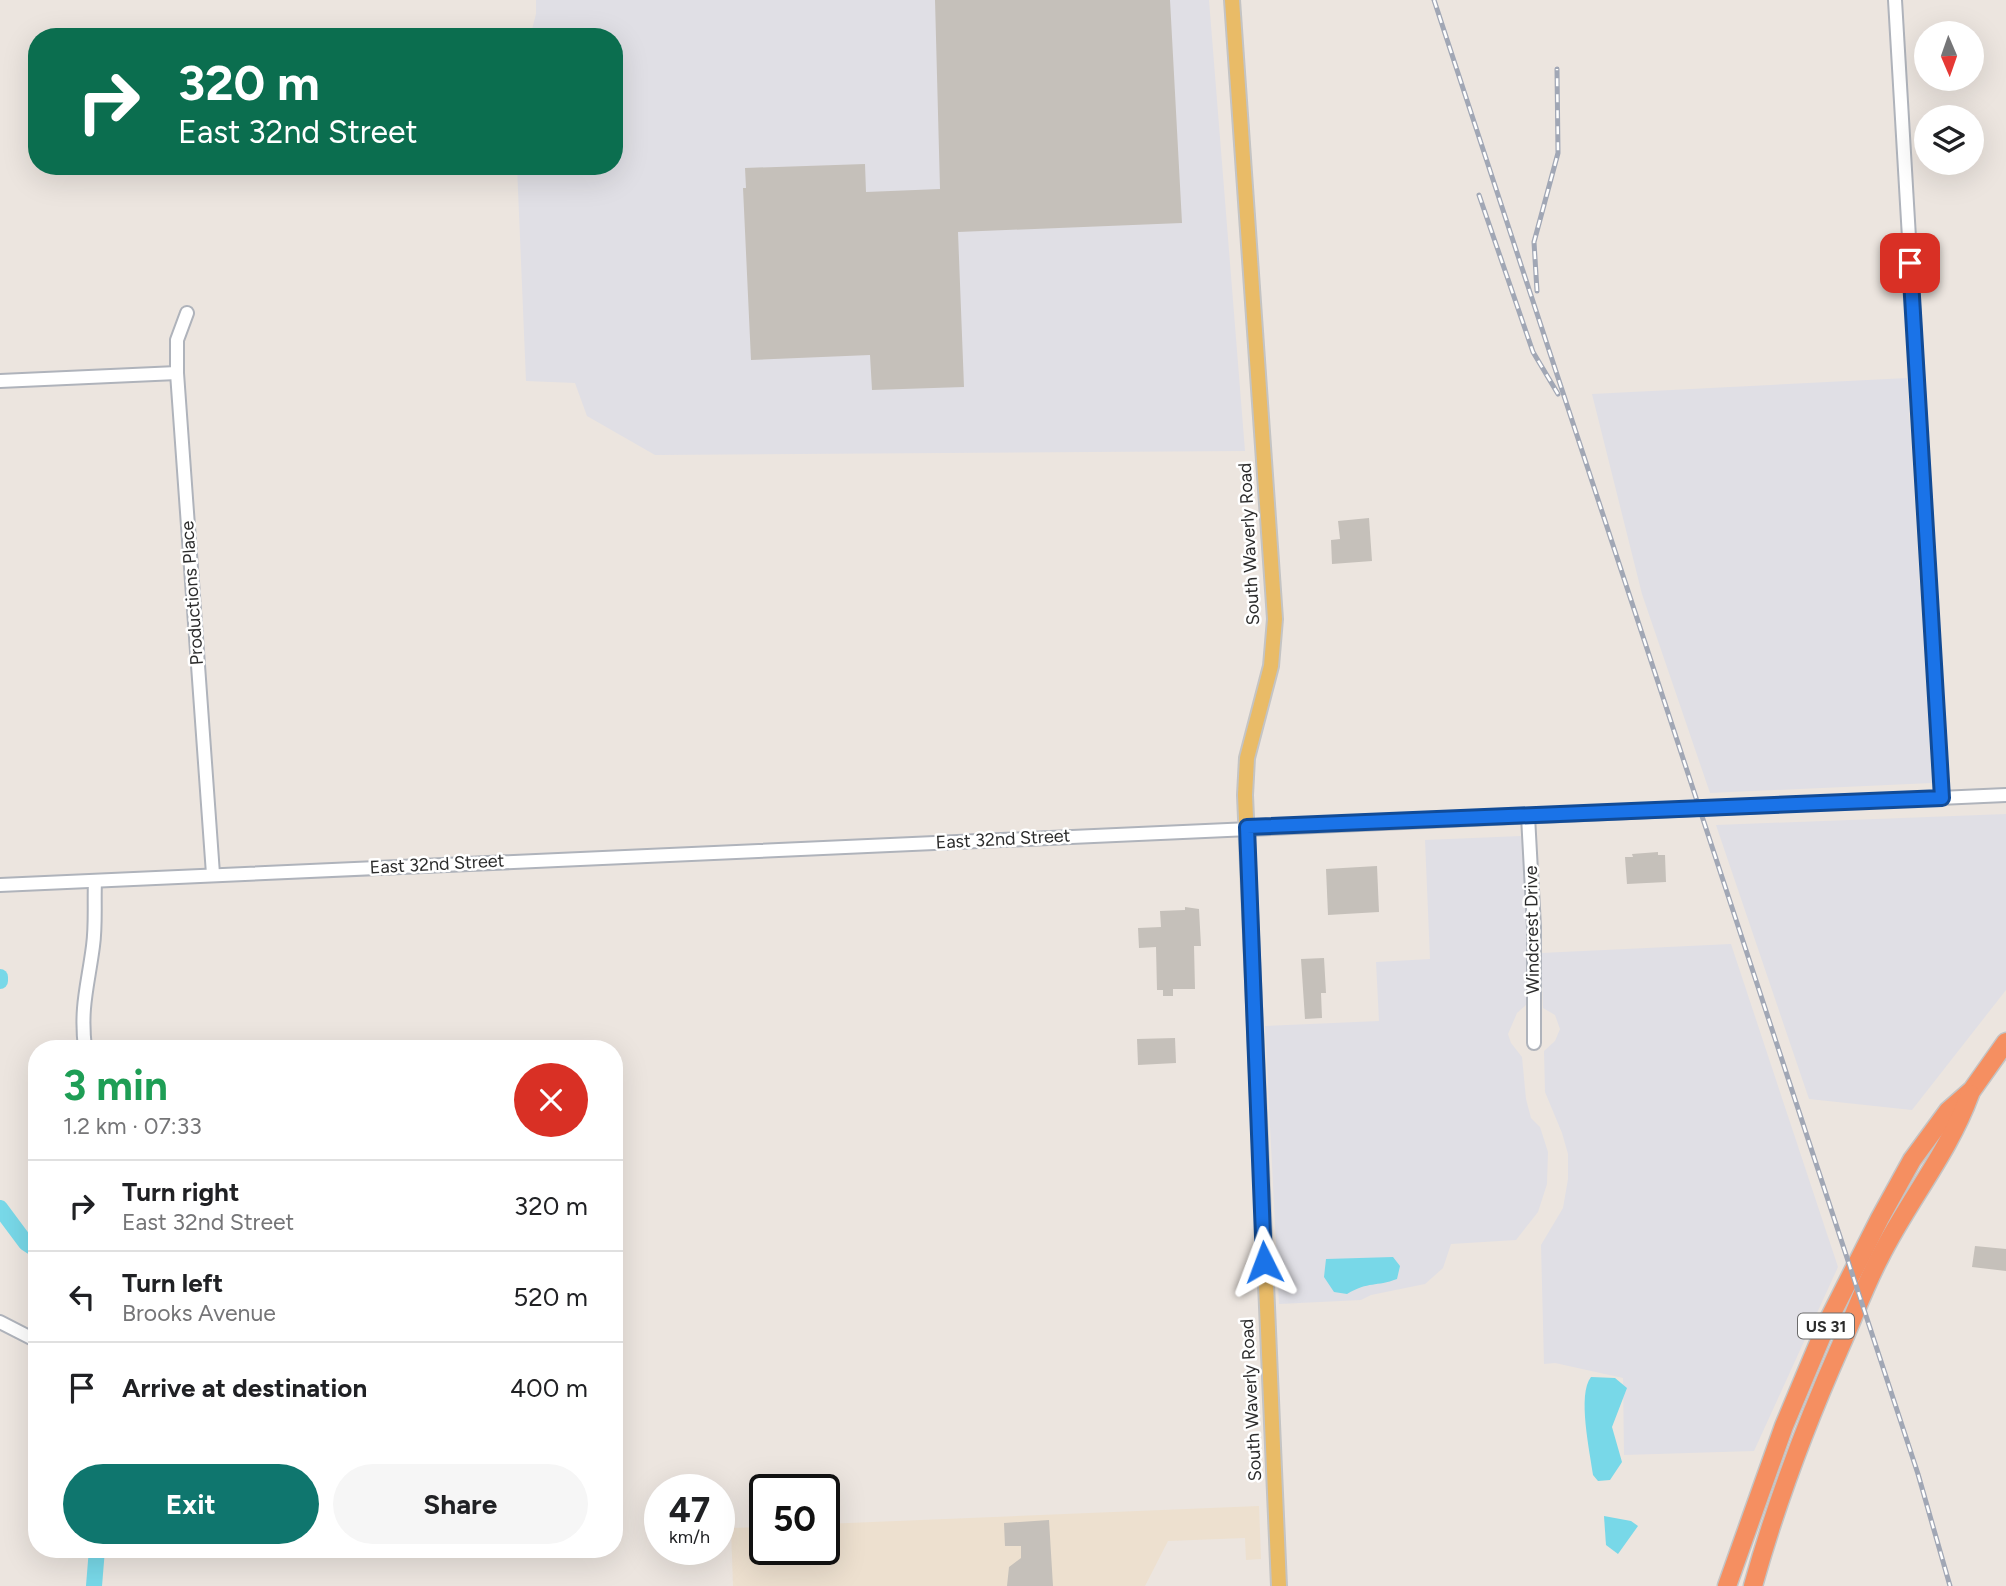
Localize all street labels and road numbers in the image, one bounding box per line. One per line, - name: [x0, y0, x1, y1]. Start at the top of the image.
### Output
- street label: South Waverly Road: [1234, 462, 1264, 626]
- street label: Productions Place: [176, 520, 208, 666]
- street label: East 32nd Street: [935, 824, 1071, 854]
- street label: East 32nd Street: [369, 849, 505, 879]
- street label: Windcrest Drive: [1520, 865, 1544, 995]
- road number: US 31: [1798, 1314, 1854, 1338]
- street label: South Waverly Road: [1236, 1318, 1266, 1482]

